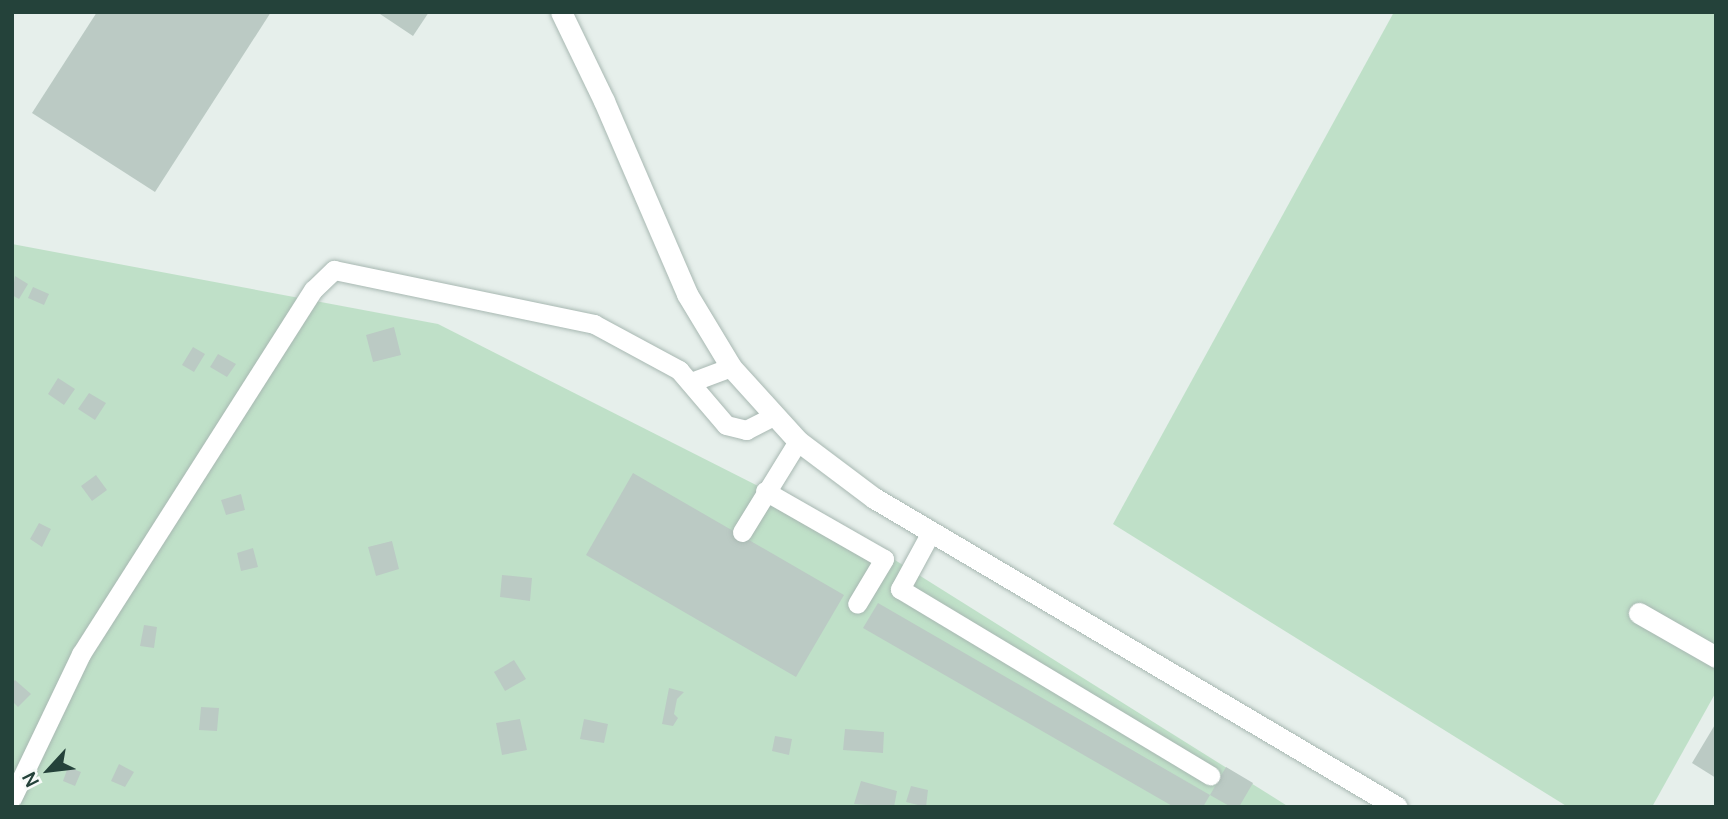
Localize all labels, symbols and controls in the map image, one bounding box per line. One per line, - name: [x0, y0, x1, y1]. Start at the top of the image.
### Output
- north arrow: [14, 735, 84, 805]
- text: N: [16, 768, 45, 792]

